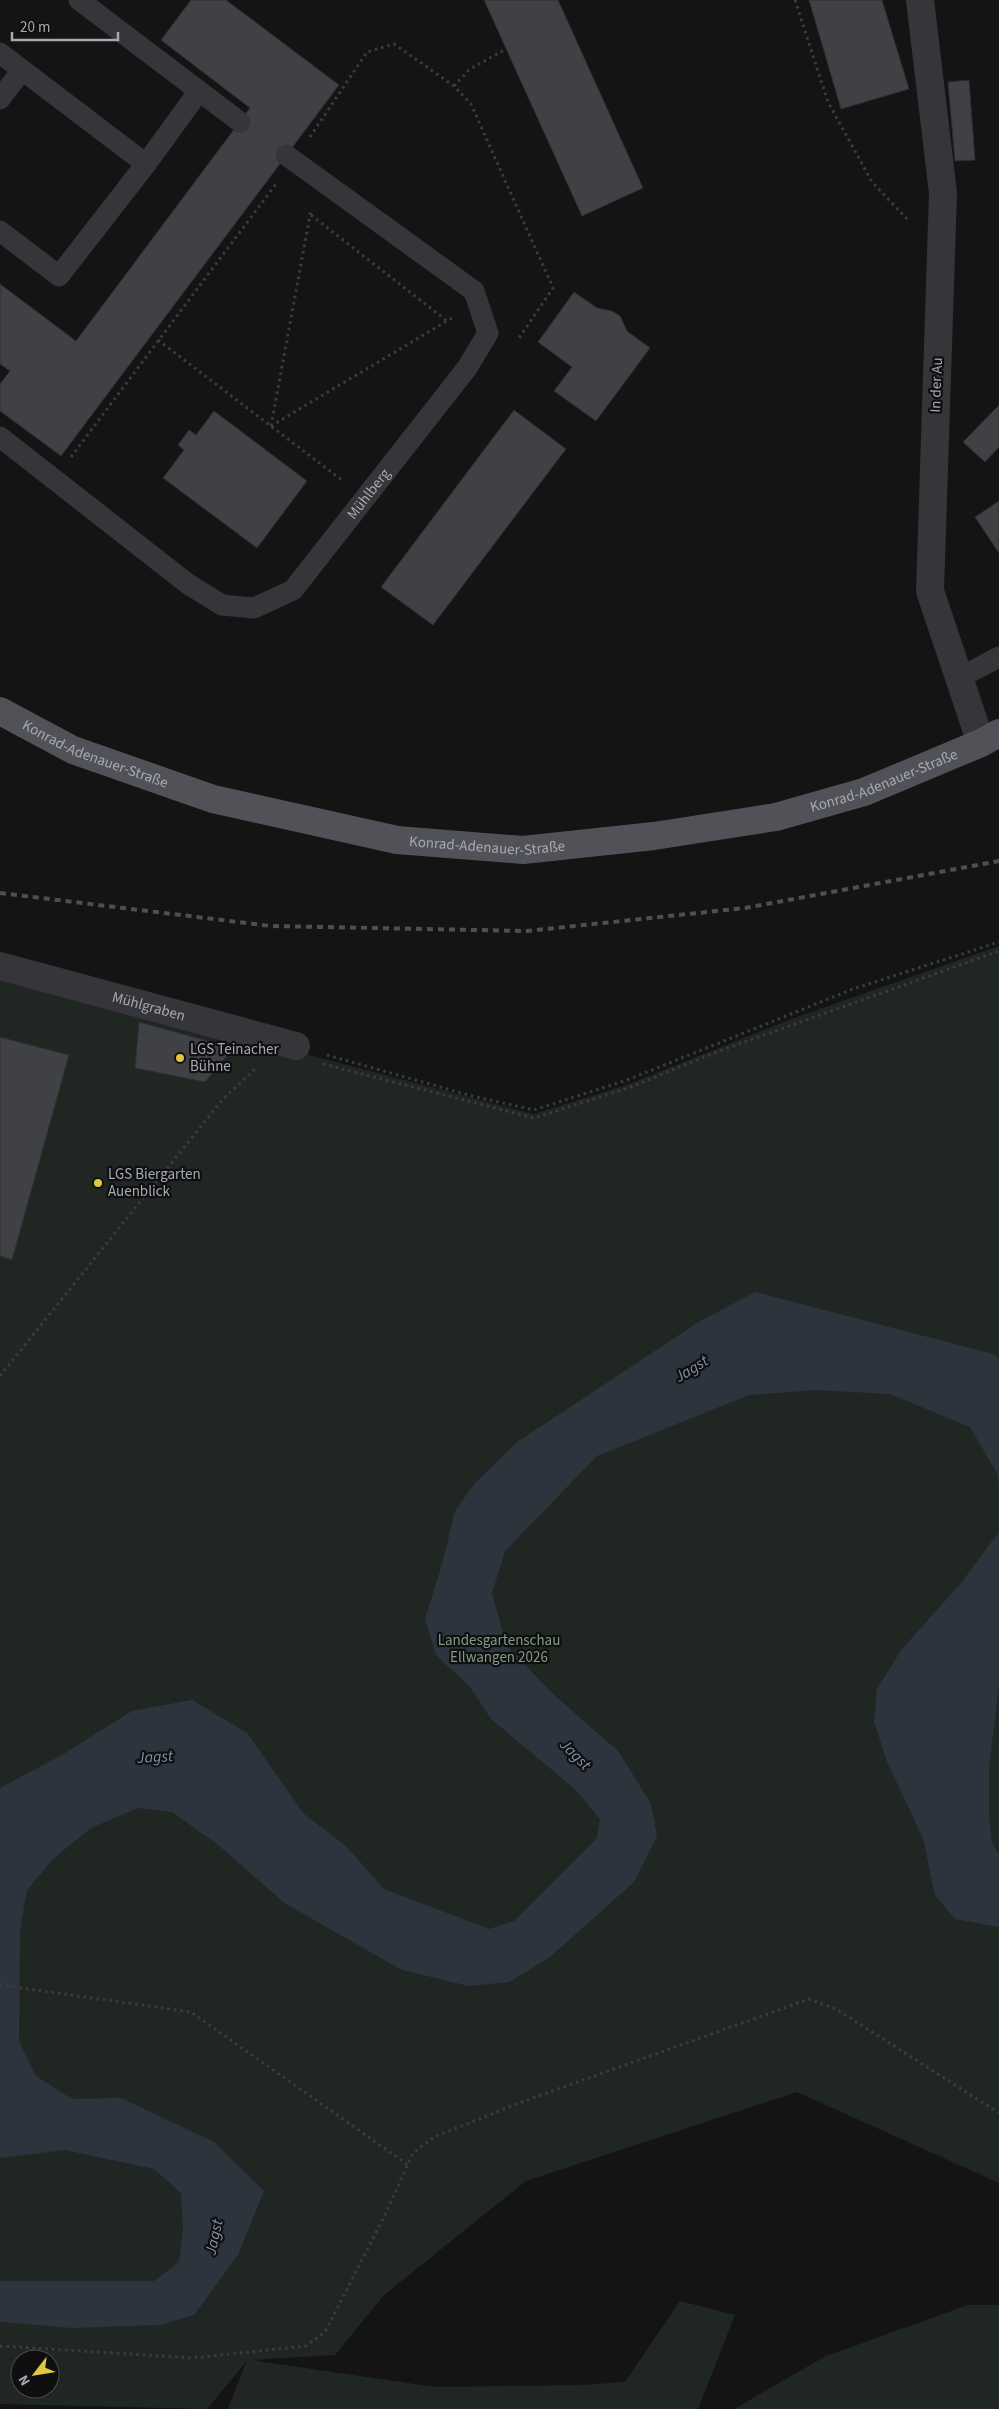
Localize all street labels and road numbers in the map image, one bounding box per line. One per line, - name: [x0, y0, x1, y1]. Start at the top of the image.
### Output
- street label: In der Au: [925, 357, 948, 413]
- street label: Mühlberg: [342, 464, 396, 524]
- street label: Konrad-Adenauer-Straße: [19, 715, 171, 794]
- street label: Konrad-Adenauer-Straße: [808, 744, 961, 818]
- street label: Konrad-Adenauer-Straße: [408, 831, 566, 861]
- street label: Mühlgraben: [110, 987, 187, 1027]

